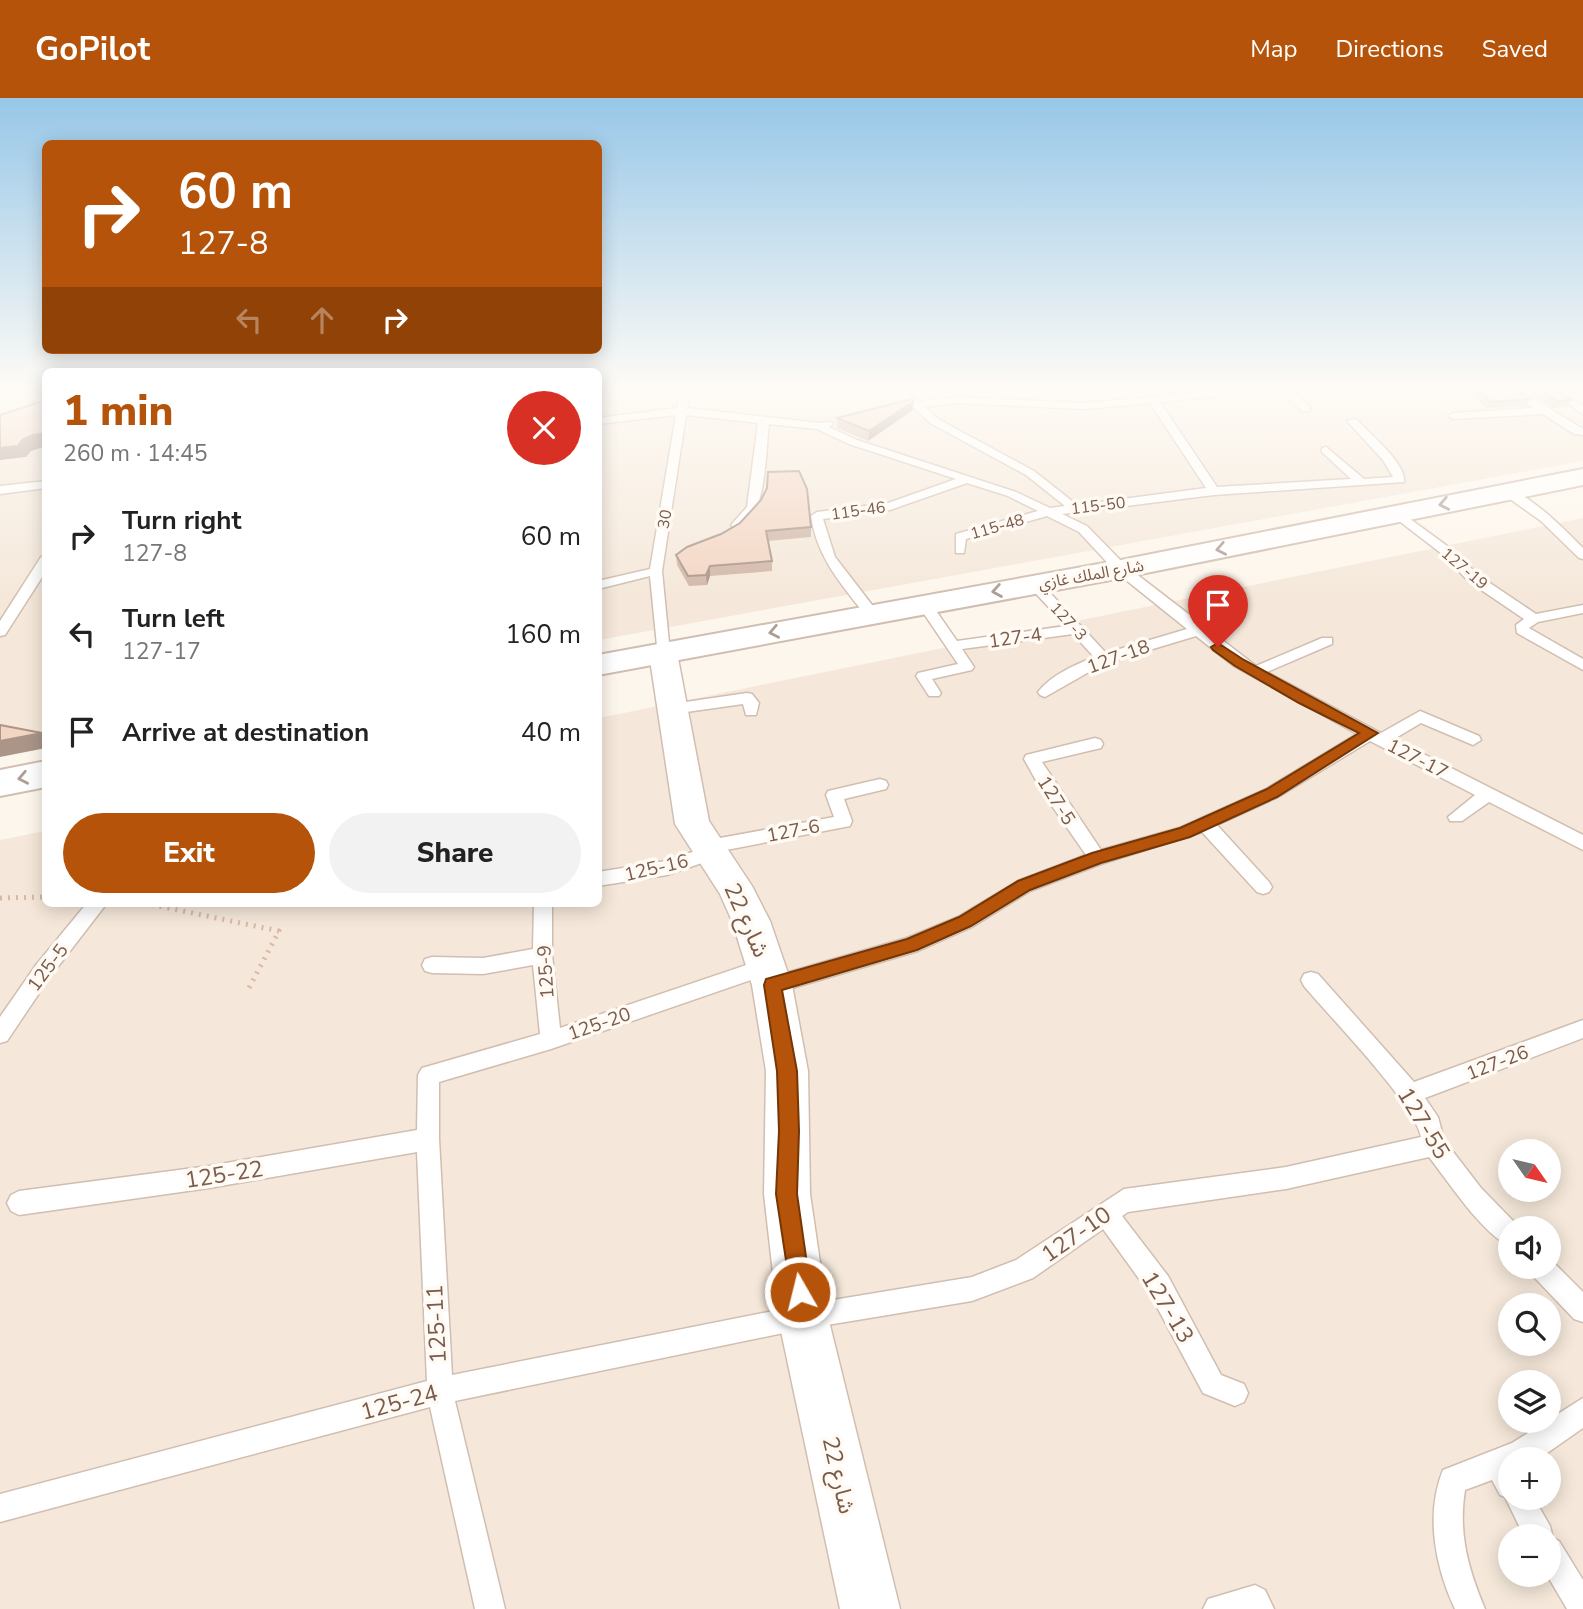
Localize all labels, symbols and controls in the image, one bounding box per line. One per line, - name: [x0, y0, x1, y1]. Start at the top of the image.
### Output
- text: GoPilot: [35, 27, 150, 72]
- text: Map: [1250, 33, 1297, 65]
- text: Directions: [1335, 33, 1444, 65]
- text: Saved: [1482, 33, 1548, 65]
- text: 60 m: [178, 158, 293, 225]
- icon: right: [63, 168, 154, 259]
- text: 127-8: [178, 222, 268, 265]
- icon: left: [230, 301, 268, 339]
- icon: ahead: [303, 301, 341, 339]
- icon: right: [376, 301, 414, 339]
- text: 1 min: [63, 383, 173, 440]
- button: close: [507, 391, 581, 465]
- text: 260 m · 14:45: [63, 438, 208, 469]
- street label: 115-50: [1070, 492, 1127, 520]
- street label: 115-46: [829, 496, 887, 526]
- one-way arrow: [1438, 496, 1450, 511]
- text: Turn right: [122, 503, 241, 538]
- street label: 30: [652, 508, 677, 531]
- street label: 115-48: [968, 509, 1027, 545]
- icon: right: [63, 517, 101, 555]
- text: 60 m: [521, 519, 581, 554]
- text: 127-8: [122, 538, 187, 569]
- one-way arrow: [1215, 541, 1227, 556]
- street label: 127-19: [1436, 543, 1492, 595]
- street label: شارع الملك غازي: [1037, 555, 1146, 596]
- pin: [1188, 575, 1248, 647]
- one-way arrow: [991, 583, 1003, 598]
- icon: arrive: [1199, 586, 1237, 624]
- street label: 127-3: [1045, 598, 1092, 646]
- text: Turn left: [122, 601, 225, 636]
- icon: left: [63, 615, 101, 653]
- text: 160 m: [505, 617, 581, 652]
- street label: 127-4: [987, 621, 1044, 655]
- one-way arrow: [768, 624, 780, 639]
- street label: 127-18: [1083, 634, 1153, 680]
- text: 127-17: [122, 636, 201, 667]
- icon: arrive: [63, 713, 101, 751]
- text: Arrive at destination: [122, 715, 369, 750]
- text: 40 m: [521, 715, 581, 750]
- street label: 127-17: [1383, 733, 1452, 785]
- one-way arrow: [17, 770, 29, 785]
- street label: 127-5: [1031, 771, 1081, 830]
- button: Exit: [63, 813, 315, 893]
- button: Share: [329, 813, 581, 893]
- street label: 127-6: [764, 813, 822, 849]
- street label: 125-16: [622, 848, 691, 888]
- street label: شارع 22: [716, 878, 777, 963]
- street label: 125-5: [21, 938, 74, 997]
- street label: 125-9: [531, 944, 561, 1000]
- street label: 125-20: [564, 1001, 634, 1047]
- street label: 127-26: [1462, 1039, 1532, 1087]
- street label: 127-55: [1390, 1082, 1457, 1165]
- north arrow: [1498, 1139, 1561, 1202]
- map controls: [1498, 1139, 1561, 1587]
- street label: 125-22: [183, 1153, 265, 1196]
- street label: 127-10: [1035, 1199, 1117, 1270]
- button: sound: [1498, 1216, 1561, 1279]
- position arrow: [763, 1255, 837, 1329]
- street label: 127-13: [1134, 1266, 1201, 1349]
- street label: 125-11: [419, 1284, 454, 1364]
- button: search: [1498, 1293, 1561, 1356]
- button: layers: [1498, 1370, 1561, 1433]
- street label: 125-24: [357, 1377, 441, 1428]
- street label: شارع 22: [814, 1433, 862, 1517]
- button: +: [1498, 1447, 1561, 1510]
- button: −: [1498, 1524, 1561, 1587]

